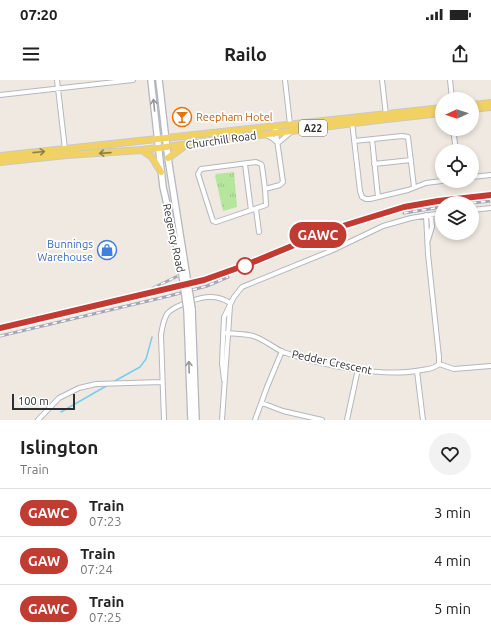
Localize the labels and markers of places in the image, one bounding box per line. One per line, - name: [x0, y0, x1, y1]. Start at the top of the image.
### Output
- bar icon: Reepham Hotel: [171, 106, 193, 128]
- place label: Reepham Hotel: [196, 111, 273, 123]
- place label: Bunnings Warehouse: [37, 238, 93, 263]
- shop icon: Bunnings Warehouse: [96, 239, 118, 261]
- unlabelled marker: [236, 257, 254, 275]

